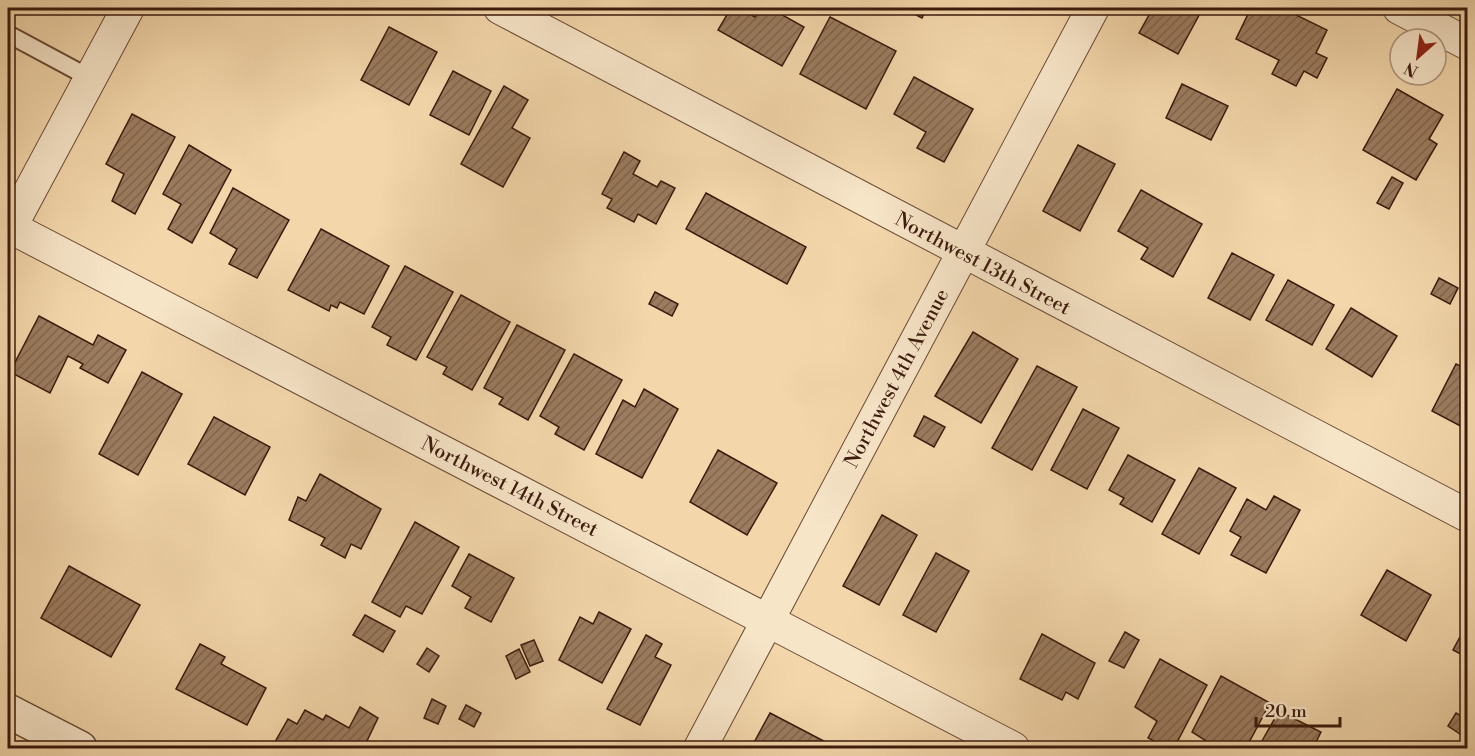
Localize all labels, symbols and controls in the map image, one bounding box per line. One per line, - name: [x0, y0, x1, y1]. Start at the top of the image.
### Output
- north arrow: [1388, 27, 1448, 87]
- text: N: [1401, 57, 1422, 81]
- street label: Northwest 13th Street: [890, 207, 1074, 321]
- street label: Northwest 4th Avenue: [840, 285, 955, 473]
- street label: Northwest 14th Street: [417, 432, 602, 543]
- scale bar: [1256, 690, 1340, 728]
- text: 20 m: [1265, 700, 1307, 723]

